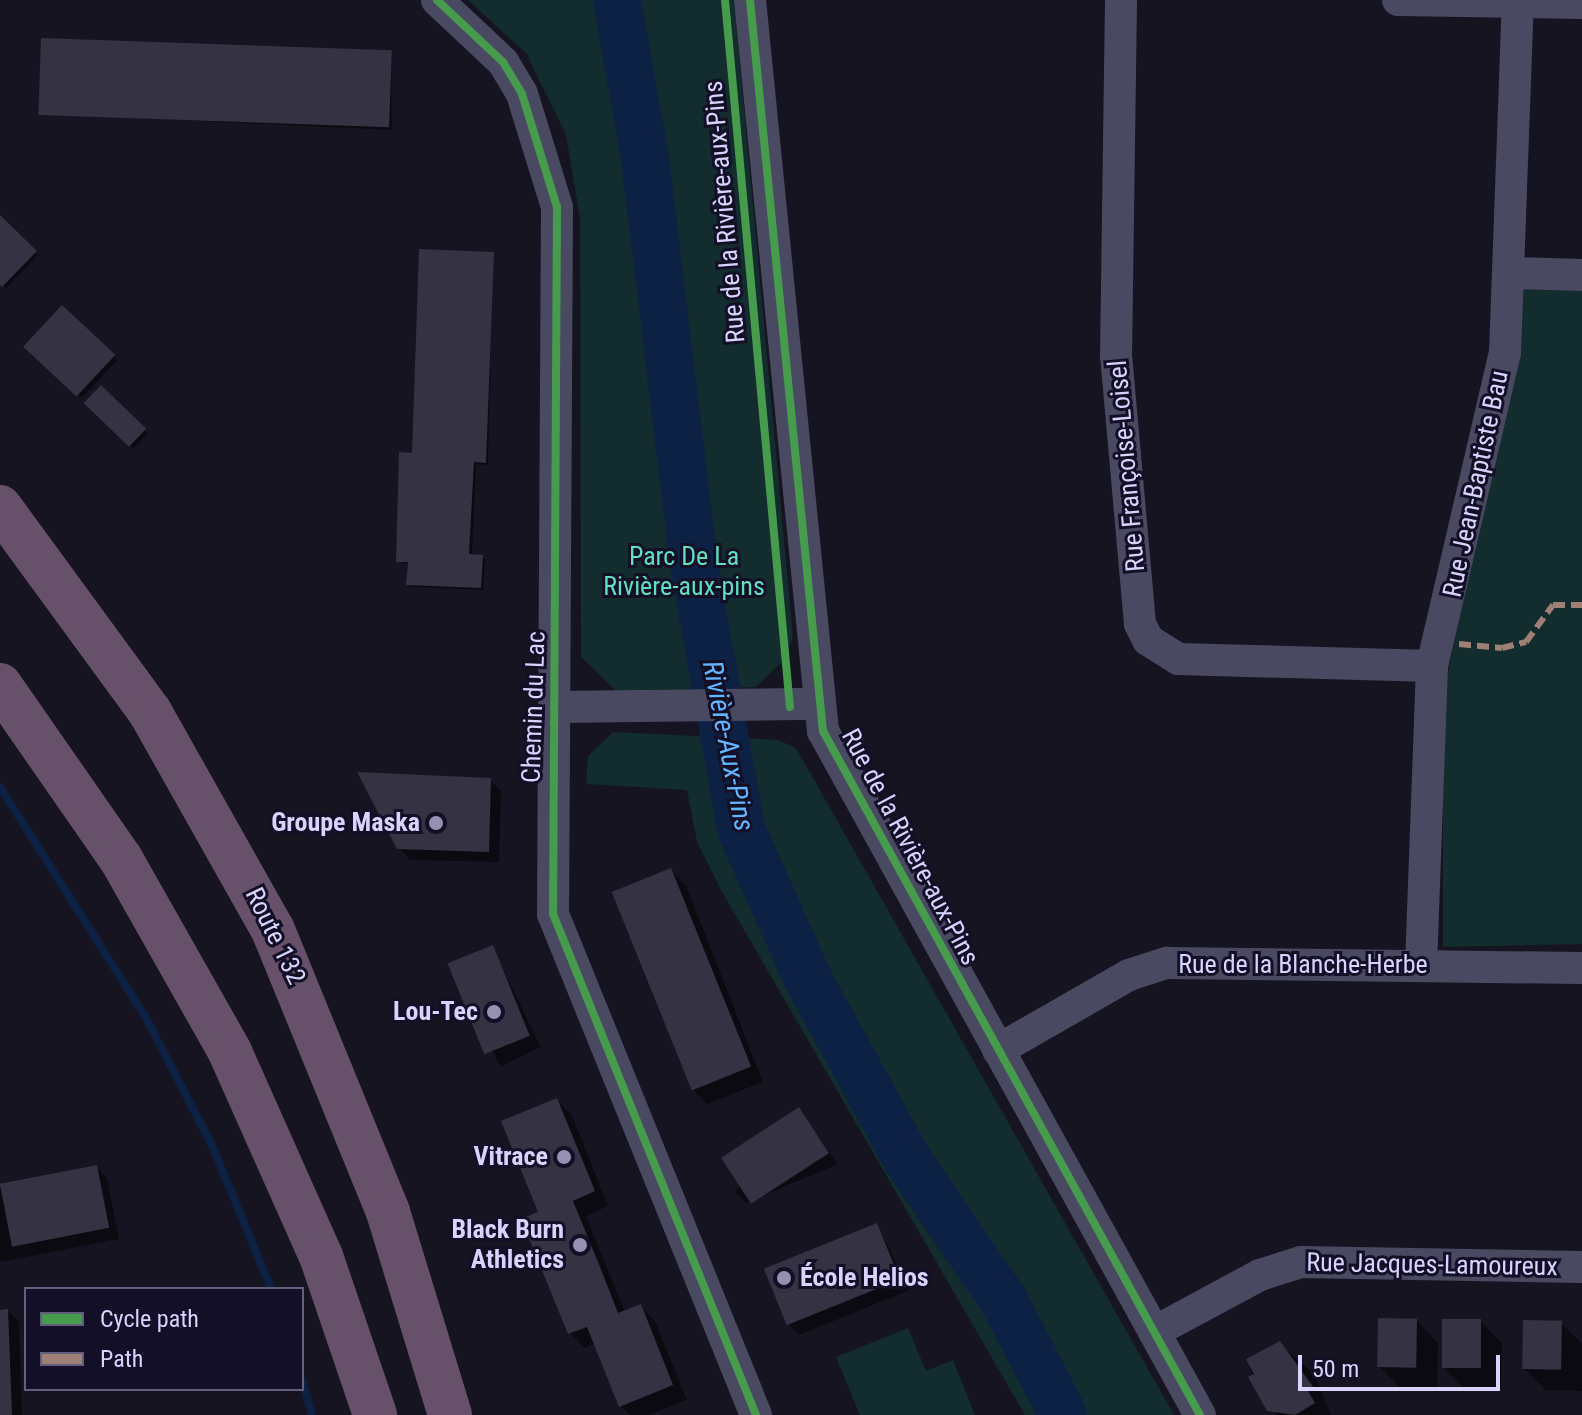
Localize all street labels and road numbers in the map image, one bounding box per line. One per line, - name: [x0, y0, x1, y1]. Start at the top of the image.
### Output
- street label: Rue de la Rivière-aux-Pins: [698, 80, 752, 344]
- street label: Rue Françoise-Loisel: [1102, 359, 1152, 573]
- street label: Rue Jean-Baptiste Bau: [1437, 368, 1515, 600]
- street label: Chemin du Lac: [516, 631, 552, 783]
- street label: Rue de la Rivière-aux-Pins: [834, 724, 986, 970]
- street label: Route 132: [238, 883, 312, 989]
- street label: Rue de la Blanche-Herbe: [1178, 949, 1428, 981]
- street label: Rue Jacques-Lamoureux: [1306, 1247, 1558, 1283]

